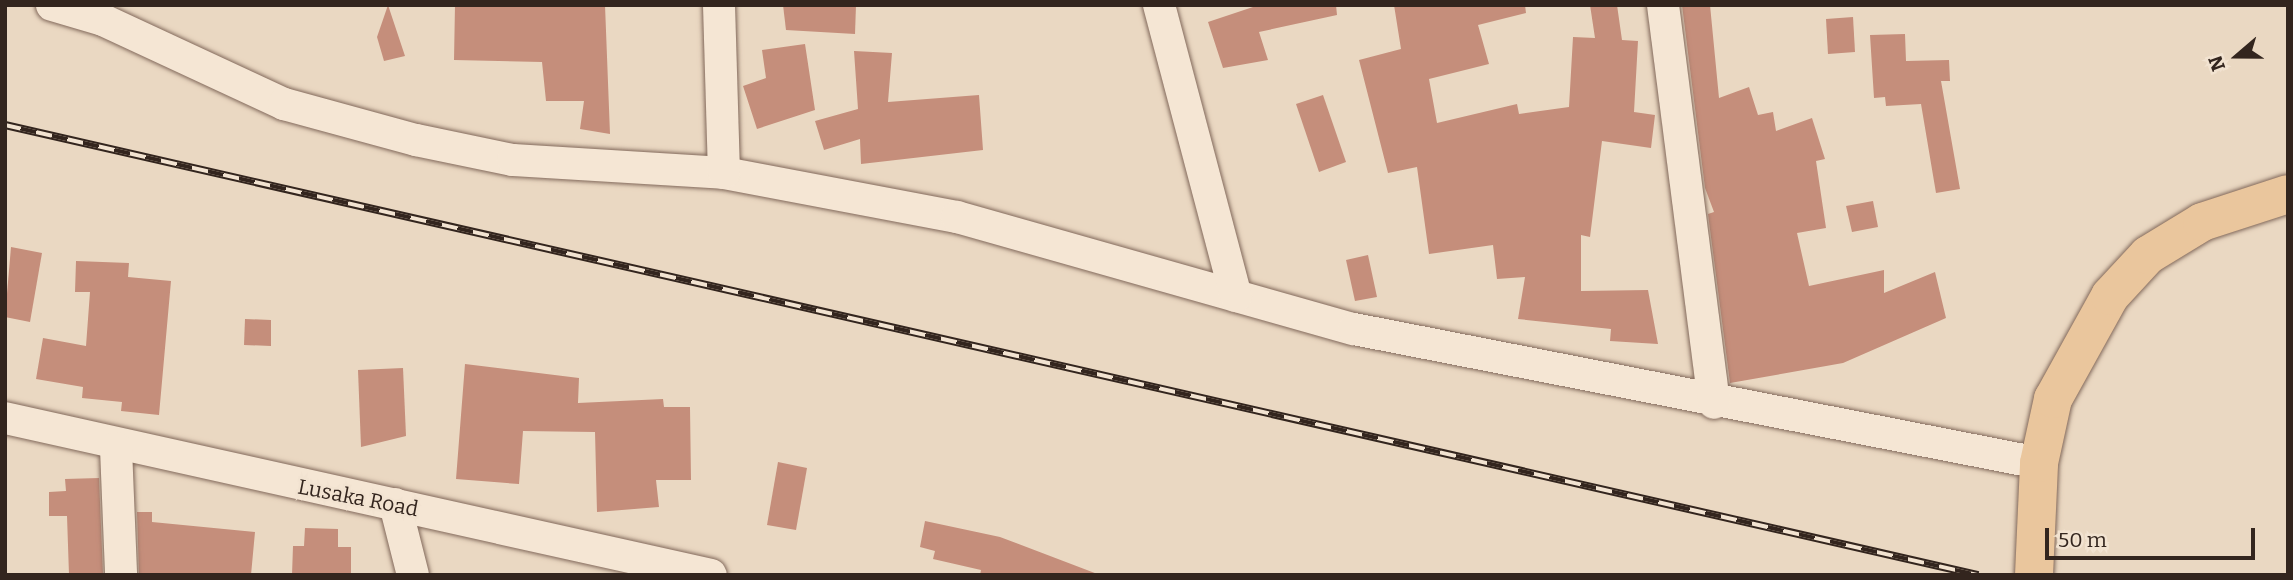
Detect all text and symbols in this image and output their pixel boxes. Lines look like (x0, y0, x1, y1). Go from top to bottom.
north arrow (2202, 21, 2272, 91)
text: N (2203, 53, 2230, 74)
street label: Lusaka Road (296, 474, 420, 522)
scale bar (2048, 514, 2258, 558)
text: 50 m (2058, 527, 2107, 553)

